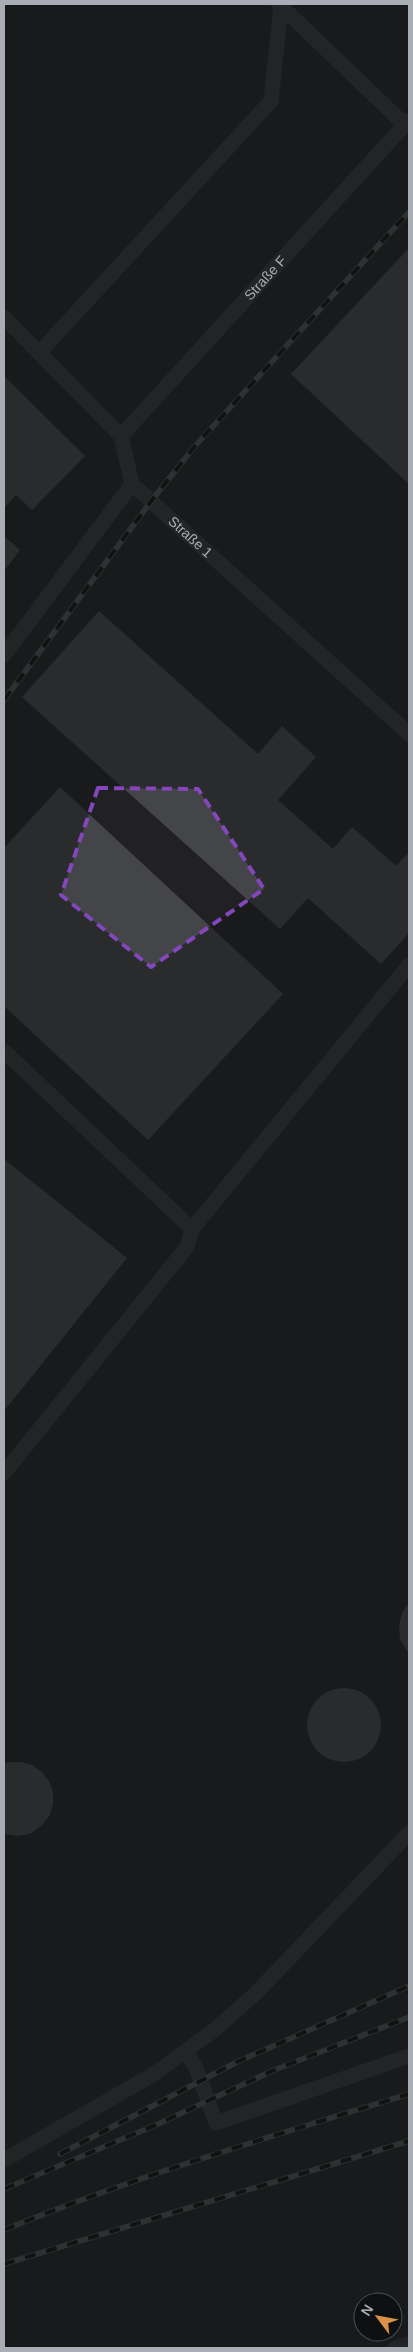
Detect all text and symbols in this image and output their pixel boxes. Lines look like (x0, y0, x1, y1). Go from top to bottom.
street label: Straße F (241, 252, 289, 303)
street label: Straße 1 (165, 513, 216, 561)
north arrow (353, 2292, 403, 2342)
text: N (358, 2302, 376, 2319)

